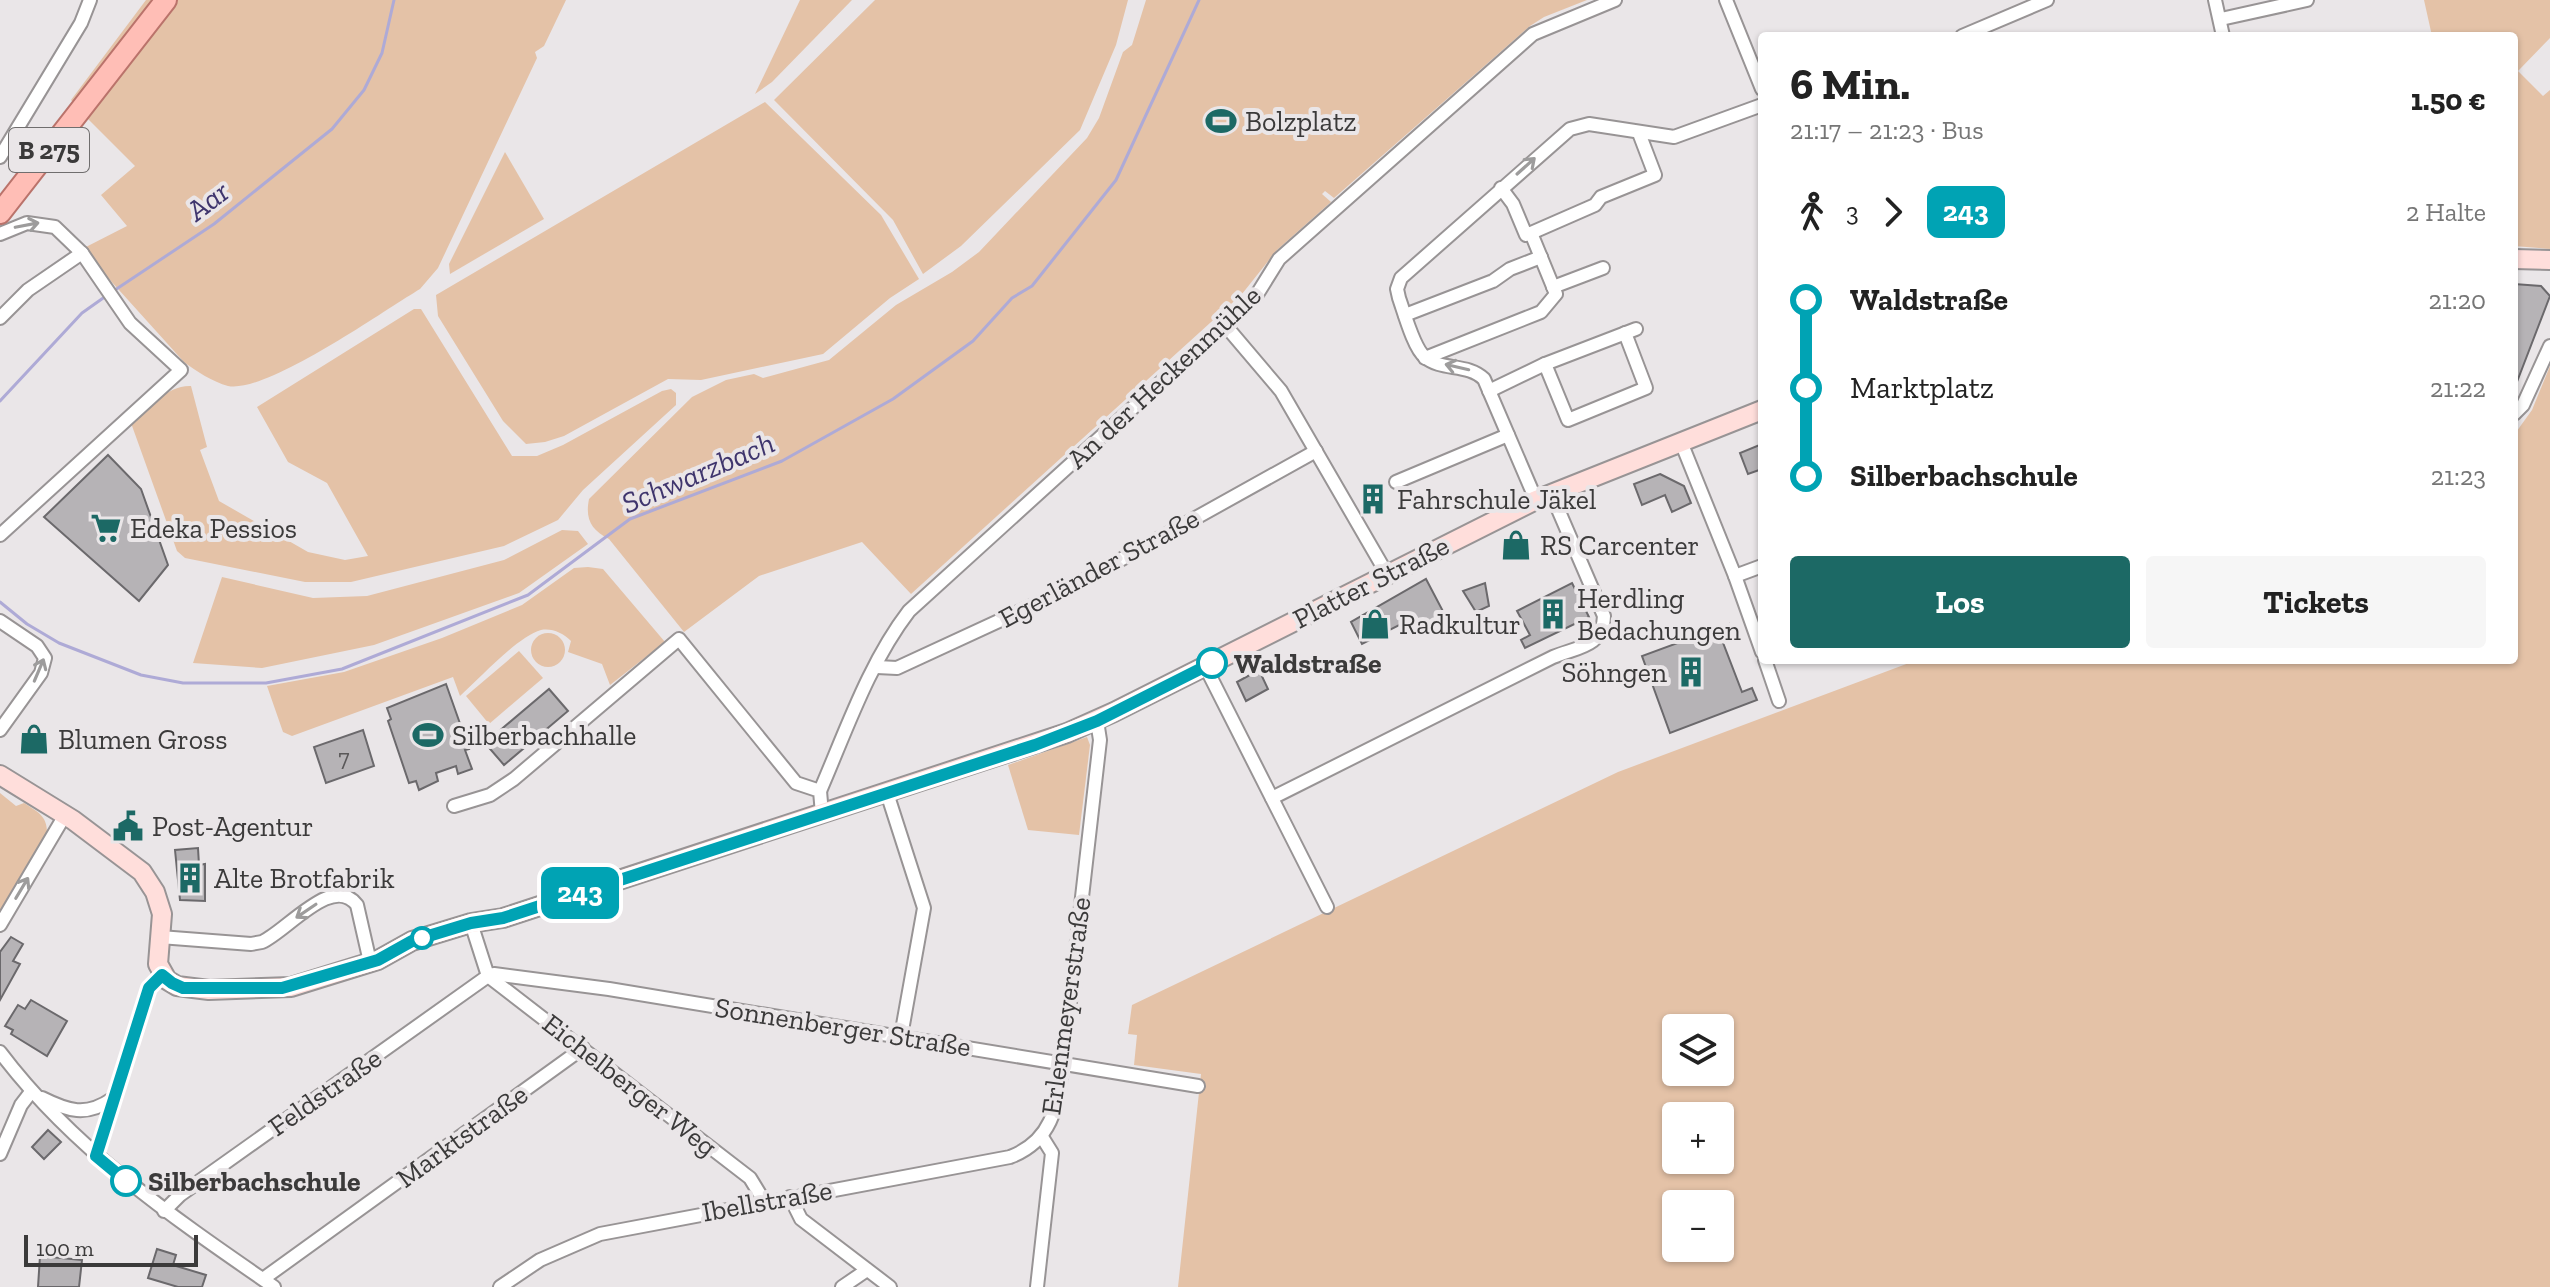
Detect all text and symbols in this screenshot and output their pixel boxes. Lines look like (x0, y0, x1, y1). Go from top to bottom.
text: 6 Min. (1790, 57, 1910, 110)
text: 1.50 € (2411, 82, 2486, 118)
sports icon: Bolzplatz (1204, 104, 1238, 138)
place label: Bolzplatz (1245, 105, 1356, 138)
text: 21:17 – 21:23 · Bus (1790, 114, 1984, 146)
road number: B 275 (9, 128, 89, 172)
one-way arrow (1515, 157, 1535, 175)
water label: Aar (179, 173, 237, 229)
icon: walk (1790, 190, 1834, 234)
icon: forward (1871, 190, 1915, 234)
text: 243 (1943, 195, 1989, 228)
text: 3 (1846, 196, 1859, 228)
text: 2 Halte (2406, 196, 2486, 228)
one-way arrow (14, 217, 40, 232)
street label: An der Heckenmühle (1060, 279, 1268, 475)
text: Waldstraße (1850, 282, 2008, 318)
text: 21:20 (2428, 284, 2486, 316)
one-way arrow (1445, 359, 1470, 374)
text: Marktplatz (1850, 370, 1994, 406)
text: 21:22 (2430, 372, 2486, 404)
water label: Schwarzbach (616, 425, 780, 521)
text: Silberbachschule (1850, 458, 2078, 494)
text: 21:23 (2431, 460, 2486, 492)
building icon: Fahrschule Jäkel (1356, 482, 1390, 516)
place label: Fahrschule Jäkel (1397, 483, 1596, 516)
street label: Egerländer Straße (993, 501, 1205, 635)
supermarket icon: Edeka Pessios (89, 511, 123, 545)
place label: Edeka Pessios (130, 512, 297, 545)
shop icon: RS Carcenter (1499, 528, 1533, 562)
street label: Platter Straße (1287, 529, 1455, 635)
place label: RS Carcenter (1540, 529, 1699, 562)
button: Los (1790, 556, 2130, 648)
button: Tickets (2146, 556, 2486, 648)
place label: Herdling Bedachungen (1577, 582, 1741, 647)
building icon: Herdling Bedachungen (1536, 597, 1570, 631)
shop icon: Radkultur (1358, 607, 1392, 641)
place label: Radkultur (1399, 608, 1521, 641)
place label: Waldstraße (1234, 647, 1382, 680)
marker: Waldstraße (1197, 648, 1227, 678)
building icon: Söhngen (1674, 655, 1708, 689)
place label: Söhngen (1561, 656, 1667, 689)
one-way arrow (33, 658, 48, 682)
sports icon: Silberbachhalle (411, 718, 445, 752)
place label: Silberbachhalle (452, 719, 636, 752)
shop icon: Blumen Gross (17, 722, 51, 756)
place label: Blumen Gross (58, 723, 228, 756)
house number: 7 (338, 743, 350, 772)
public building icon: Post-Agentur (111, 809, 145, 843)
place label: Post-Agentur (152, 810, 314, 843)
building icon: Alte Brotfabrik (173, 861, 207, 895)
place label: Alte Brotfabrik (214, 862, 395, 895)
line badge: 243 (534, 867, 626, 919)
text: 243 (557, 876, 603, 909)
one-way arrow (14, 877, 30, 900)
street label: Erlenmeyerstraße (1034, 895, 1098, 1117)
one-way arrow (295, 903, 317, 919)
unlabelled marker (411, 927, 433, 949)
street label: Sonnenberger Straße (713, 990, 973, 1064)
street label: Eichelberger Weg (536, 1007, 724, 1163)
map controls (1662, 1014, 1734, 1262)
button: layers (1662, 1014, 1734, 1086)
street label: Feldstraße (262, 1041, 388, 1143)
street label: Marktstraße (390, 1077, 534, 1195)
button: + (1662, 1102, 1734, 1174)
place label: Silberbachschule (148, 1165, 361, 1198)
marker: Silberbachschule (111, 1166, 141, 1196)
street label: Ibellstraße (699, 1173, 835, 1229)
button: − (1662, 1190, 1734, 1262)
scale bar (24, 1231, 198, 1267)
text: 100 m (36, 1235, 94, 1262)

